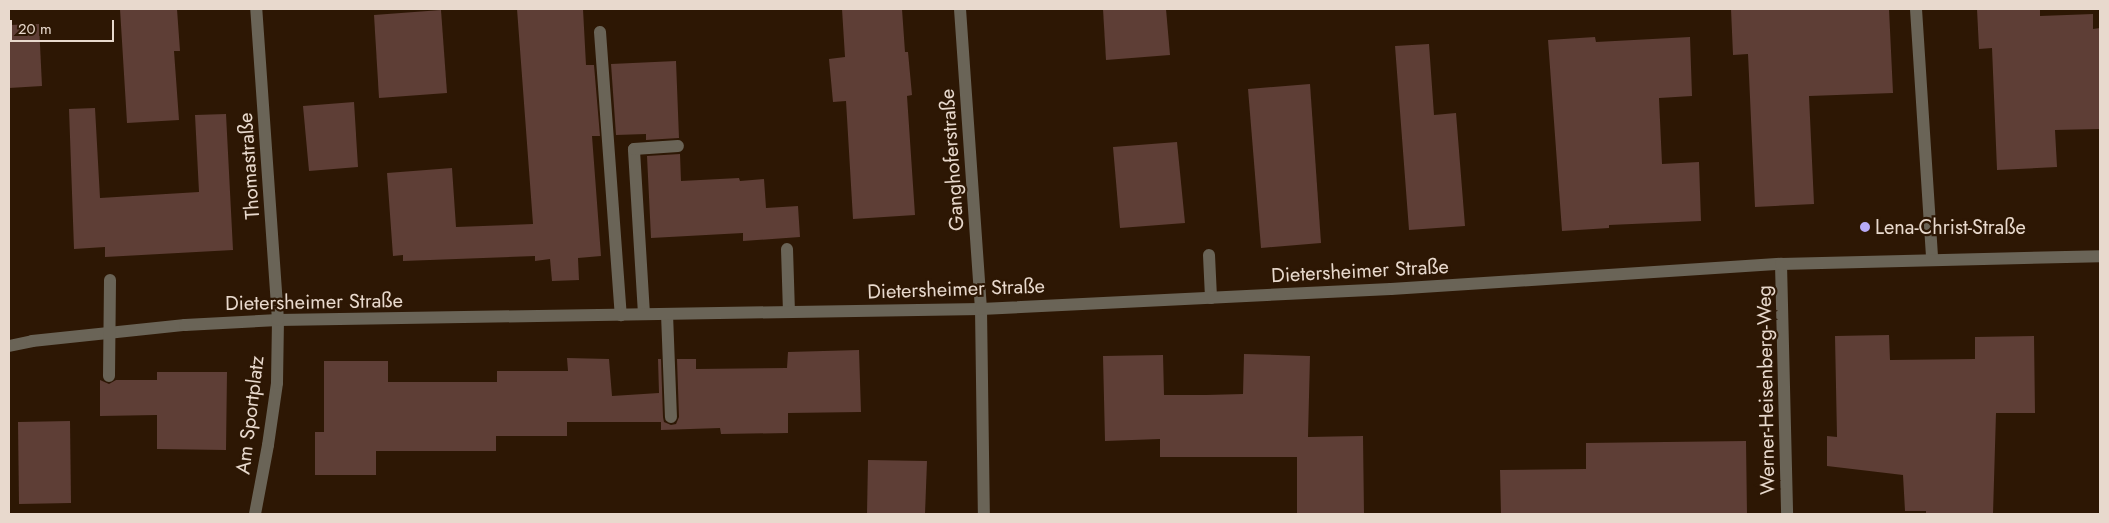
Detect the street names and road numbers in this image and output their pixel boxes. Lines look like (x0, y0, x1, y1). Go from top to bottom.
street label: Ganghoferstraße (935, 88, 969, 232)
street label: Thomastraße (233, 112, 265, 220)
street label: Dietersheimer Straße (1271, 254, 1449, 288)
street label: Dietersheimer Straße (867, 274, 1045, 304)
street label: Werner-Heisenberg-Weg (1752, 285, 1780, 495)
street label: Dietersheimer Straße (225, 288, 403, 316)
street label: Am Sportplatz (231, 354, 269, 476)

